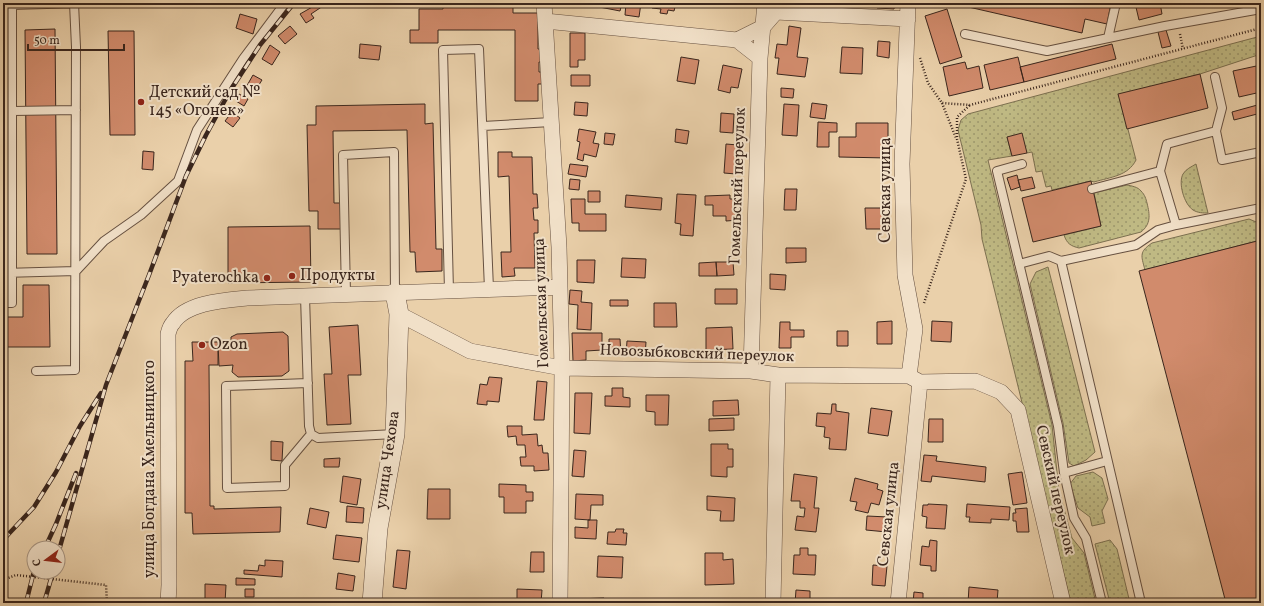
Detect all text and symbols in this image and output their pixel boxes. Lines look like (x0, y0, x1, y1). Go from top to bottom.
scale bar (28, 26, 124, 52)
text: 50 m (34, 33, 60, 49)
place label: Детский сад № 145 «Огонек» (149, 82, 261, 122)
marker: Детский сад № 145 «Огонек» (136, 97, 146, 107)
street label: Гомельский переулок (724, 107, 752, 265)
street label: Севская улица (875, 137, 897, 243)
street label: Гомельская улица (529, 237, 555, 369)
place label: Продукты (300, 265, 375, 287)
place label: Pyaterochka (172, 267, 259, 289)
marker: Продукты (287, 271, 297, 281)
marker: Pyaterochka (262, 273, 272, 283)
place label: Ozon (210, 334, 248, 356)
marker: Ozon (197, 340, 207, 350)
street label: Новозыбковский переулок (599, 340, 795, 368)
street label: улица Богдана Хмельницкого (139, 360, 161, 578)
street label: улица Чехова (370, 409, 406, 511)
street label: Севский переулок (1029, 423, 1081, 557)
street label: Севская улица (873, 460, 905, 568)
north arrow (26, 540, 66, 580)
text: С (30, 557, 46, 568)

